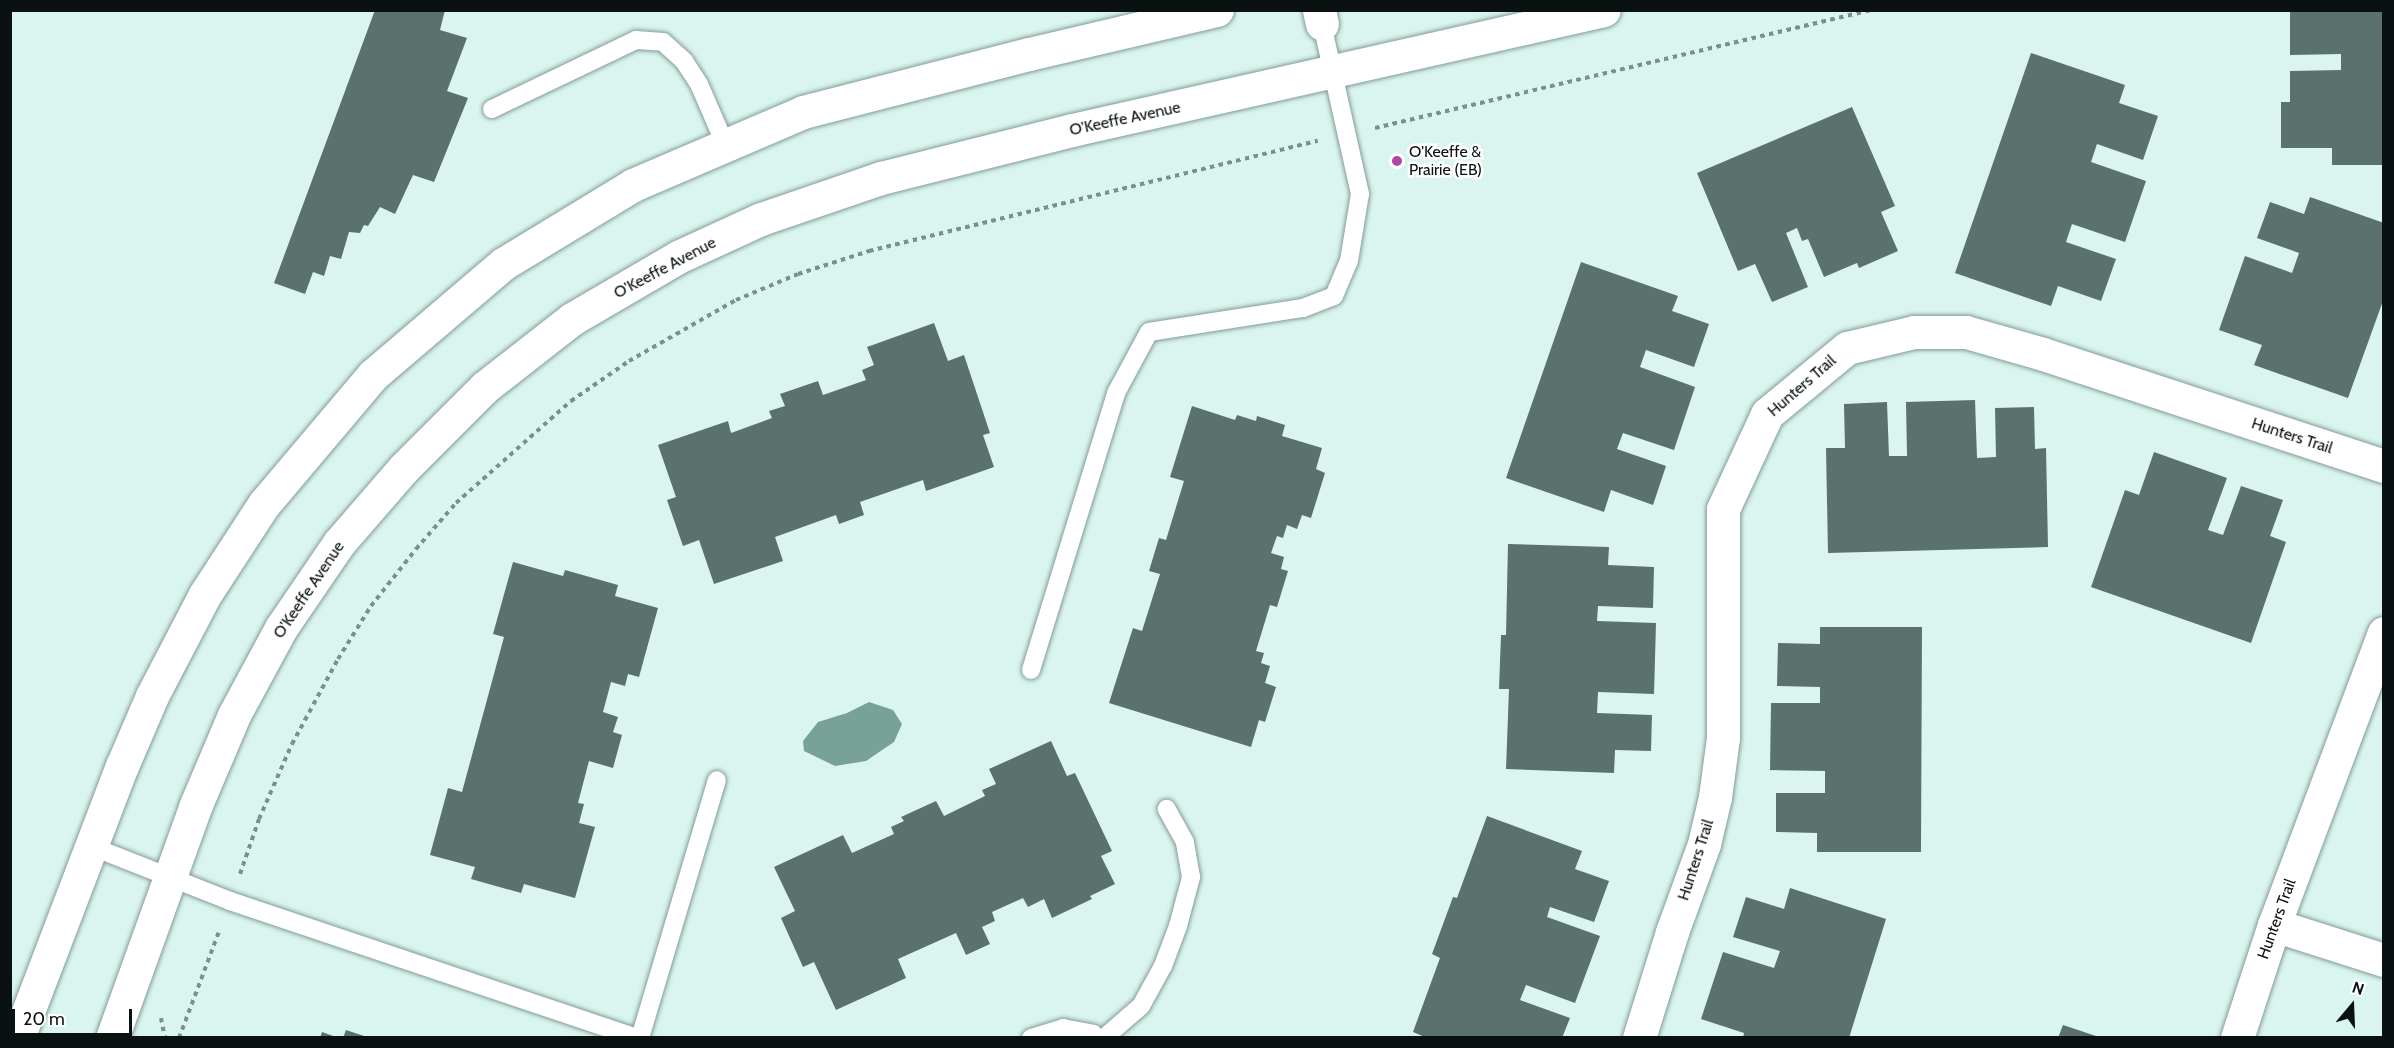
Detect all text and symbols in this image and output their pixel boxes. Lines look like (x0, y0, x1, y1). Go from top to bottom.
street label: O'Keeffe Avenue (1068, 98, 1182, 140)
place label: O'Keeffe & Prairie (EB) (1409, 142, 1482, 180)
marker: O'Keeffe & Prairie (EB) (1390, 154, 1404, 168)
street label: O'Keeffe Avenue (611, 233, 719, 303)
street label: Hunters Trail (1764, 351, 1840, 421)
street label: Hunters Trail (2249, 414, 2335, 458)
street label: O'Keeffe Avenue (269, 538, 349, 642)
street label: Hunters Trail (1674, 817, 1718, 903)
street label: Hunters Trail (2254, 876, 2300, 962)
north arrow (2322, 976, 2382, 1036)
text: N (2350, 978, 2366, 999)
scale bar (15, 997, 135, 1035)
text: 20 m (23, 1008, 65, 1030)

